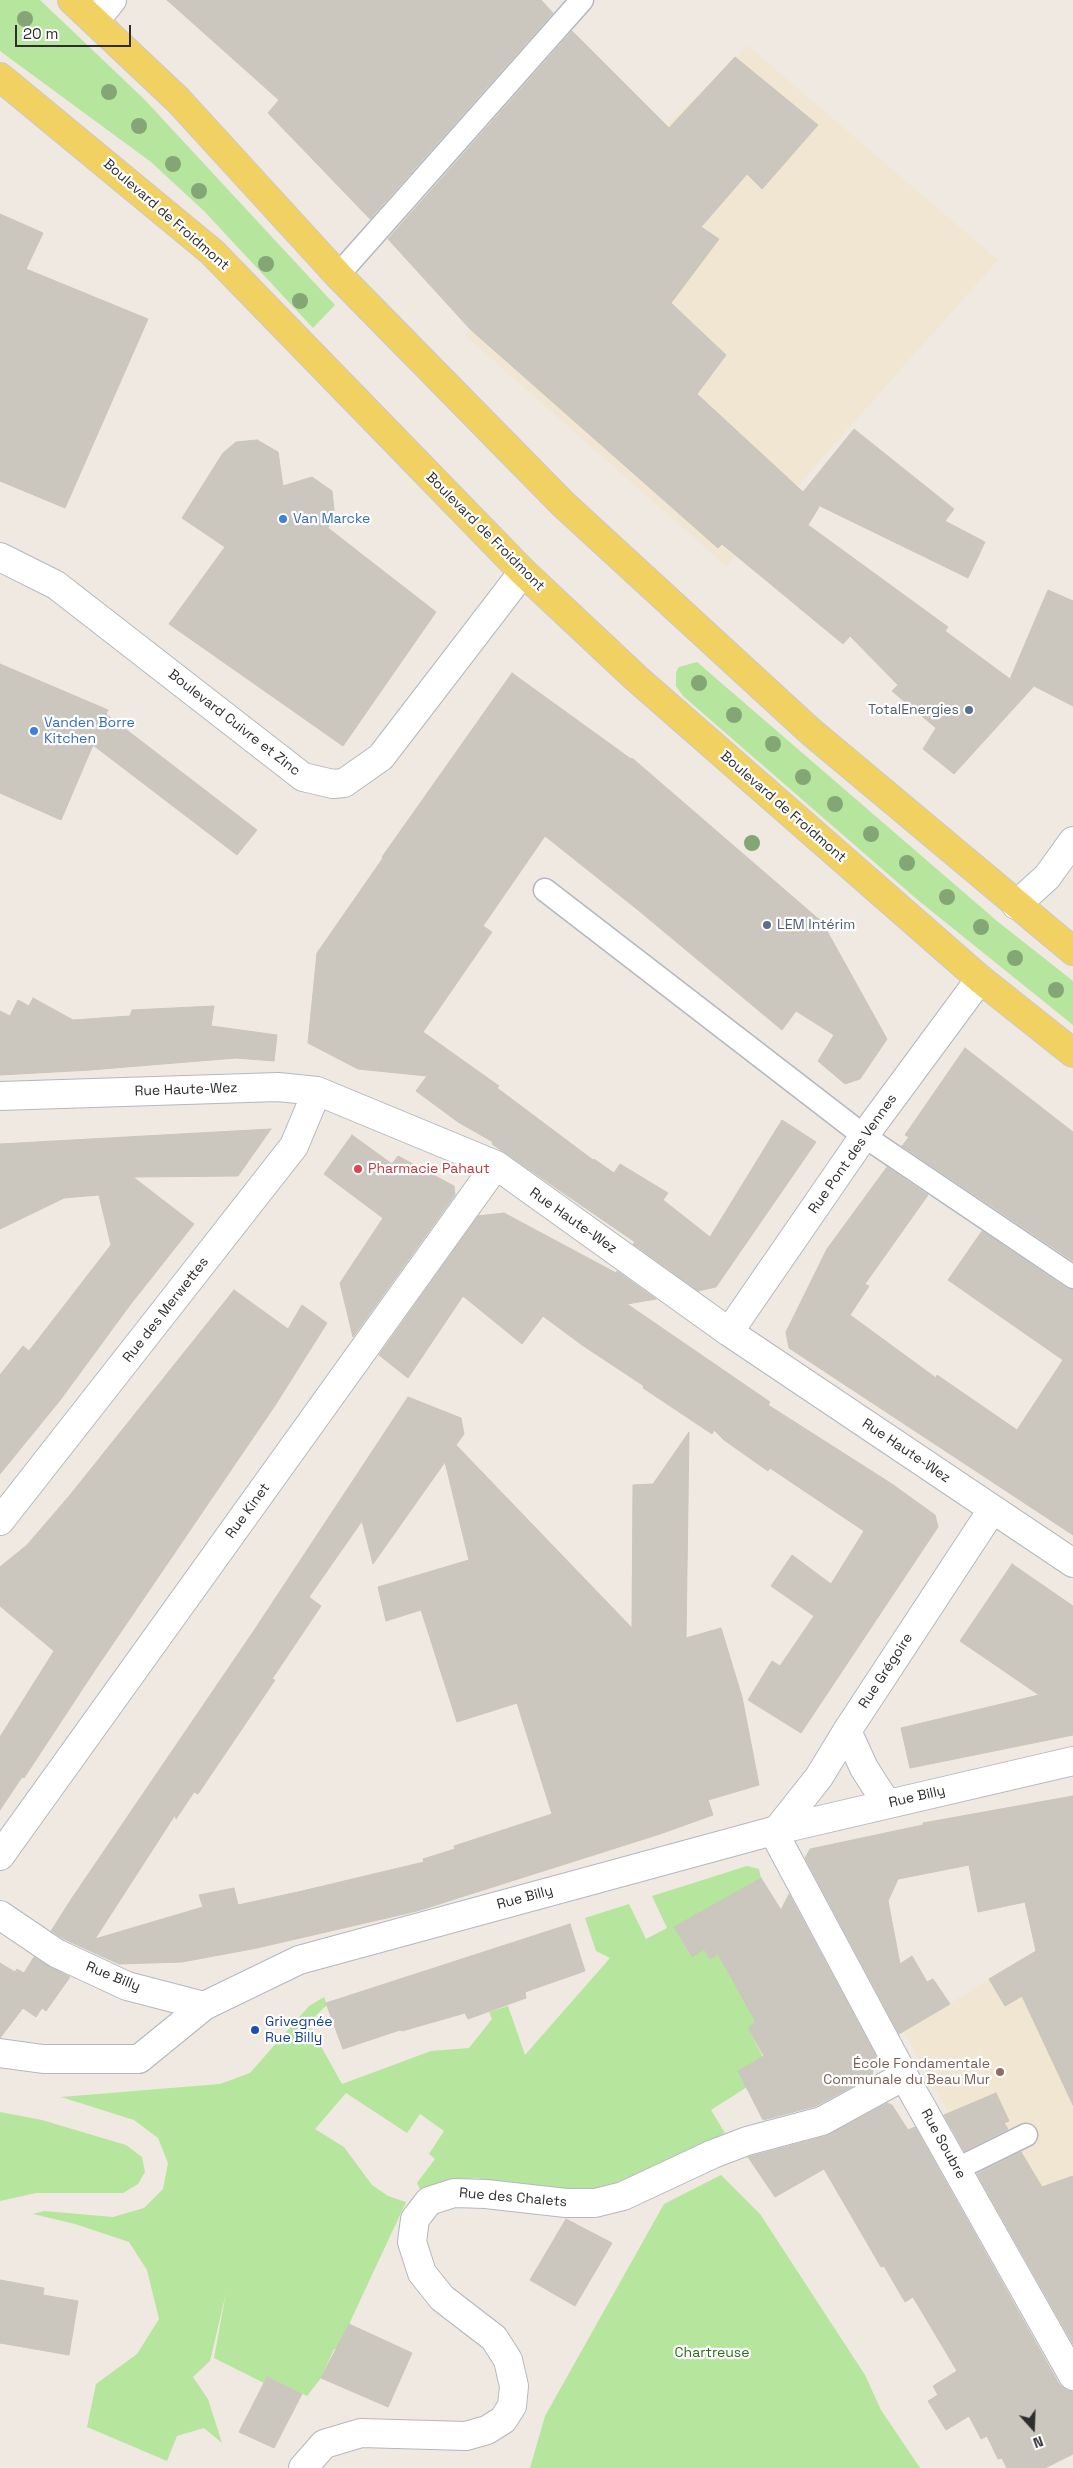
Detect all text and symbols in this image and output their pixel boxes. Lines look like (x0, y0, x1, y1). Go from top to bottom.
scale bar (18, 15, 134, 47)
text: 20 m (23, 24, 58, 43)
street label: Boulevard de Froidmont (100, 156, 232, 274)
street label: Boulevard de Froidmont (422, 469, 548, 595)
place label: Van Marcke (293, 511, 370, 527)
marker: Van Marcke (277, 513, 289, 525)
street label: Boulevard Cuivre et Zinc (165, 666, 303, 780)
place label: TotalEnergies (868, 702, 959, 718)
marker: TotalEnergies (963, 704, 975, 716)
place label: Vanden Borre Kitchen (44, 715, 135, 748)
marker: Vanden Borre Kitchen (28, 725, 40, 737)
street label: Boulevard de Froidmont (717, 748, 849, 866)
place label: LEM Intérim (777, 917, 855, 933)
marker: LEM Intérim (761, 919, 773, 931)
street label: Rue Haute-Wez (134, 1080, 238, 1100)
street label: Rue Pont des Vennes (805, 1091, 901, 1217)
place label: Pharmacie Pahaut (368, 1161, 490, 1177)
marker: Pharmacie Pahaut (352, 1163, 364, 1175)
street label: Rue Haute-Wez (526, 1185, 620, 1257)
street label: Rue des Merwettes (120, 1254, 212, 1366)
street label: Rue Haute-Wez (859, 1415, 953, 1487)
street label: Rue Kinet (222, 1480, 274, 1542)
street label: Rue Grégoire (855, 1630, 917, 1712)
street label: Rue Billy (887, 1782, 947, 1812)
street label: Rue Billy (495, 1882, 555, 1914)
street label: Rue Billy (83, 1958, 143, 1996)
place label: Grivegnée Rue Billy (265, 2014, 333, 2046)
marker: Grivegnée Rue Billy (249, 2024, 261, 2036)
place label: École Fondamentale Communale du Beau Mur (823, 2056, 990, 2088)
marker: École Fondamentale Communale du Beau Mur (994, 2066, 1006, 2078)
street label: Rue Soubre (917, 2106, 969, 2182)
street label: Rue des Chalets (458, 2185, 568, 2211)
park label: Chartreuse (675, 2345, 749, 2361)
north arrow (1008, 2403, 1058, 2453)
text: N (1031, 2432, 1046, 2452)

